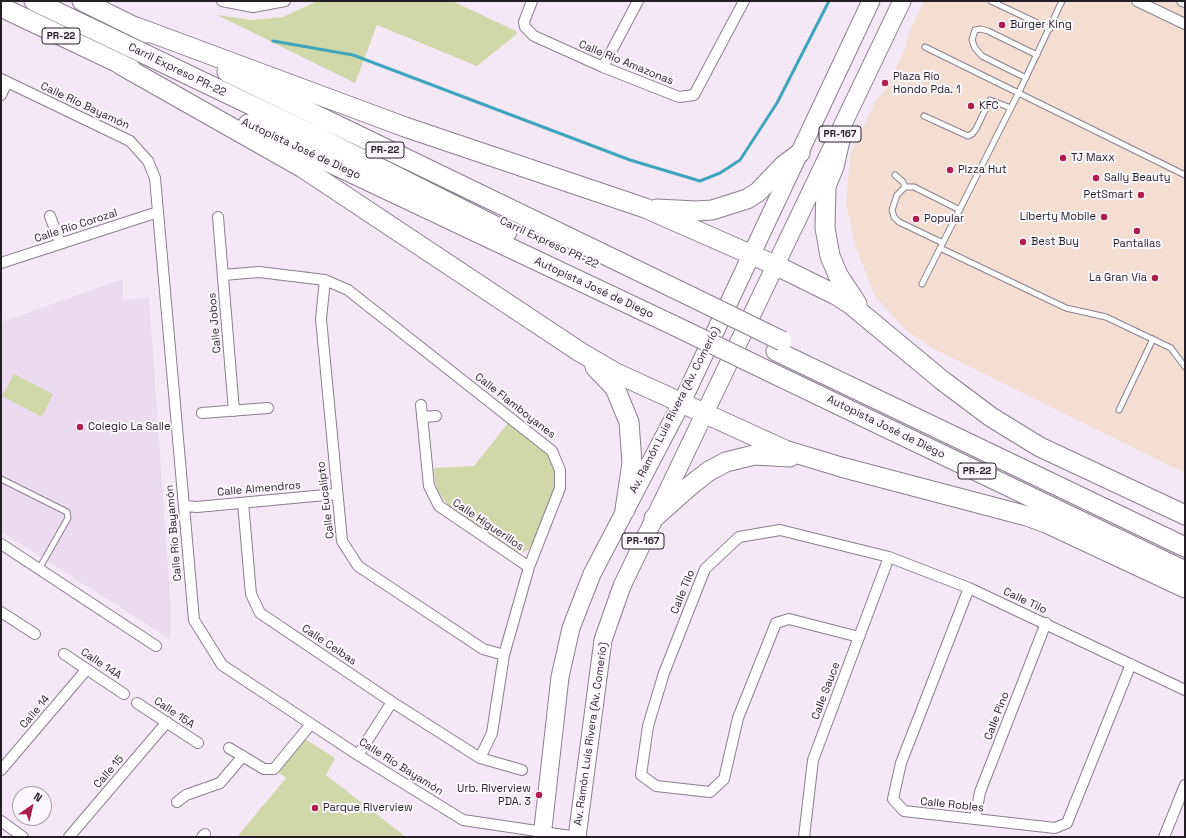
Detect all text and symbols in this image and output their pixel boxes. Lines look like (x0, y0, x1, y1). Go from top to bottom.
place label: Burger King (1010, 18, 1072, 32)
marker: Burger King (997, 20, 1007, 30)
road number: PR-22 (42, 28, 80, 44)
street label: Calle Río Amazonas (577, 38, 675, 88)
street label: Carril Expreso PR-22 (126, 41, 228, 99)
place label: Plaza Río Hondo Pda. 1 (893, 70, 961, 96)
marker: Plaza Río Hondo Pda. 1 (880, 78, 890, 88)
street label: Calle Río Bayamón (38, 80, 132, 132)
place label: KFC (979, 99, 999, 113)
marker: KFC (966, 101, 976, 111)
street label: Autopista José de Diego (239, 116, 363, 182)
road number: PR-167 (819, 126, 861, 142)
road number: PR-22 (366, 142, 404, 158)
place label: TJ Maxx (1071, 151, 1115, 165)
marker: TJ Maxx (1058, 153, 1068, 163)
place label: Pizza Hut (958, 163, 1007, 177)
marker: Pizza Hut (945, 165, 955, 175)
place label: Sally Beauty (1104, 171, 1171, 185)
marker: Sally Beauty (1091, 173, 1101, 183)
place label: PetSmart (1083, 188, 1133, 202)
marker: PetSmart (1136, 190, 1146, 200)
street label: Calle Río Corozal (33, 206, 119, 246)
place label: Liberty Mobile (1020, 210, 1096, 224)
place label: Popular (924, 212, 964, 226)
marker: Liberty Mobile (1099, 212, 1109, 222)
street label: Carril Expreso PR-22 (498, 214, 600, 272)
marker: Popular (911, 214, 921, 224)
marker: Pantallas (1132, 226, 1142, 236)
place label: Best Buy (1031, 235, 1079, 249)
marker: Best Buy (1018, 237, 1028, 247)
place label: Pantallas (1113, 237, 1161, 251)
street label: Autopista José de Diego (532, 255, 656, 321)
place label: La Gran Vía (1089, 271, 1147, 285)
marker: La Gran Vía (1150, 273, 1160, 283)
street label: Calle Jobos (206, 292, 224, 354)
street label: Av. Ramón Luis Rivera (Av. Comerío) (627, 324, 723, 496)
street label: Calle Flamboyanes (472, 370, 558, 442)
street label: Autopista José de Diego (825, 393, 947, 461)
place label: Colegio La Salle (88, 420, 171, 434)
marker: Colegio La Salle (75, 422, 85, 432)
street label: Calle Eucalipto (315, 461, 337, 539)
road number: PR-22 (958, 463, 996, 479)
street label: Calle Almendros (217, 479, 301, 499)
street label: Calle Río Bayamón (163, 484, 185, 582)
street label: Calle Higuerillos (450, 496, 526, 554)
road number: PR-167 (622, 533, 664, 549)
street label: Calle Tilo (668, 568, 698, 616)
street label: Calle Tilo (1001, 585, 1049, 617)
street label: Calle Ceibas (299, 622, 359, 668)
street label: Av. Ramón Luis Rivera (Av. Comerío) (572, 641, 610, 827)
street label: Calle 14A (78, 646, 124, 682)
street label: Calle Sauce (809, 660, 843, 722)
street label: Calle Pino (982, 690, 1012, 742)
street label: Calle 14 (17, 693, 53, 731)
street label: Calle 15A (151, 695, 197, 731)
street label: Calle Río Bayamón (356, 736, 446, 798)
street label: Calle 15 (91, 753, 127, 791)
place label: Urb. Riverview PDA. 3 (457, 782, 531, 808)
north arrow (12, 786, 52, 826)
text: N (31, 789, 45, 805)
marker: Urb. Riverview PDA. 3 (534, 790, 544, 800)
street label: Calle Robles (920, 795, 984, 815)
place label: Parque Riverview (323, 801, 413, 815)
marker: Parque Riverview (310, 803, 320, 813)

